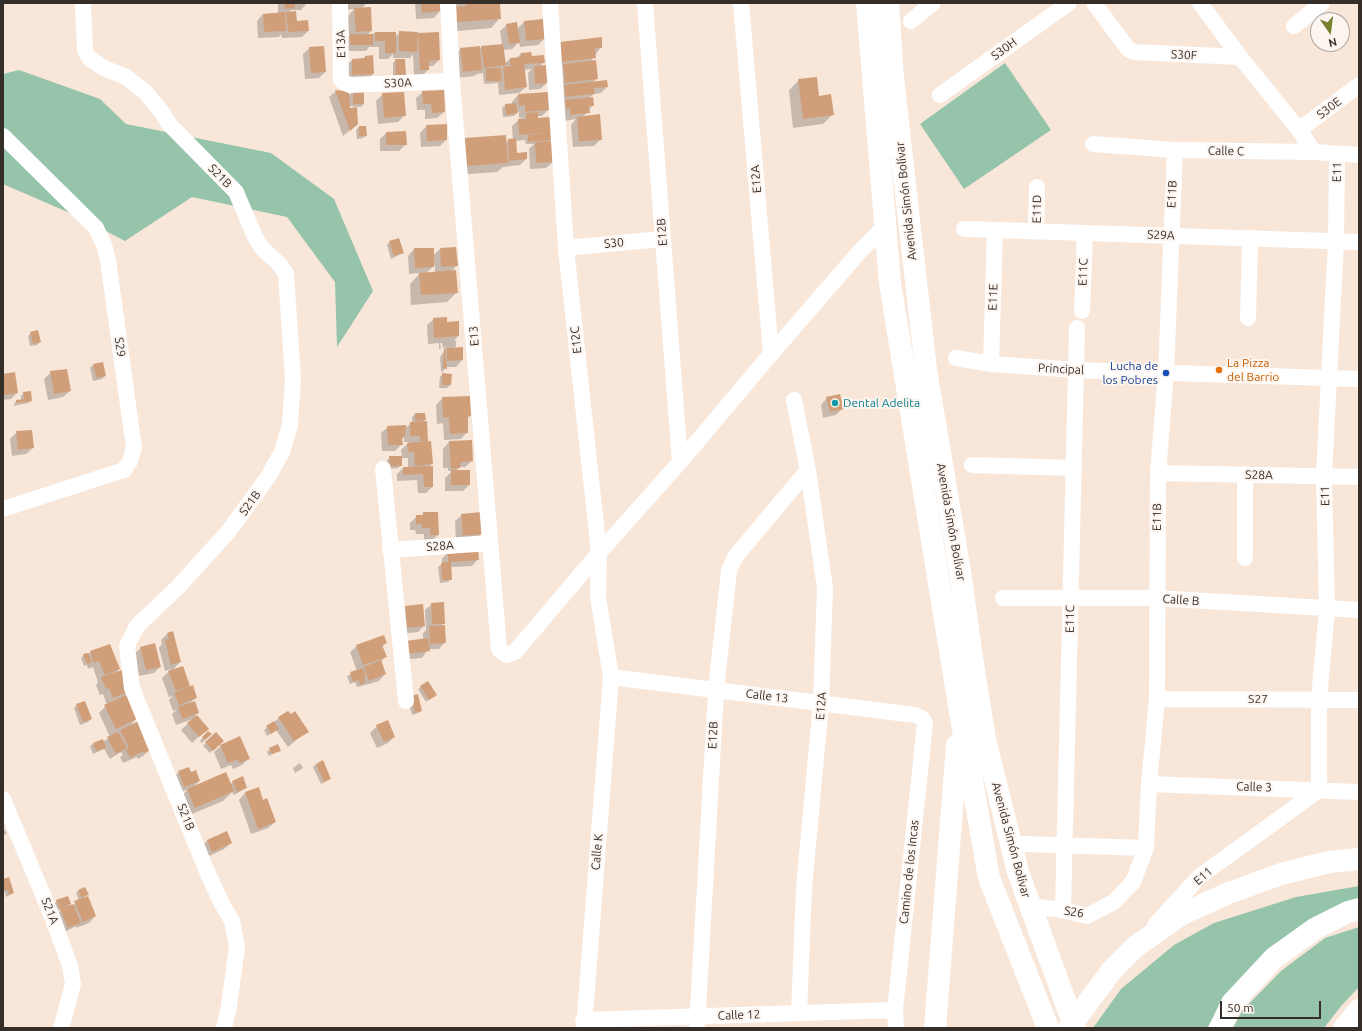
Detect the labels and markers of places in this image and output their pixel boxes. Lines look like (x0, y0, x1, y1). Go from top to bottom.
place label: La Pizza del Barrio (1227, 356, 1279, 384)
place label: Lucha de los Pobres (1102, 359, 1158, 387)
marker: La Pizza del Barrio (1214, 365, 1224, 375)
marker: Lucha de los Pobres (1161, 368, 1171, 378)
place label: Dental Adelita (843, 396, 920, 410)
marker: Dental Adelita (830, 398, 840, 408)

